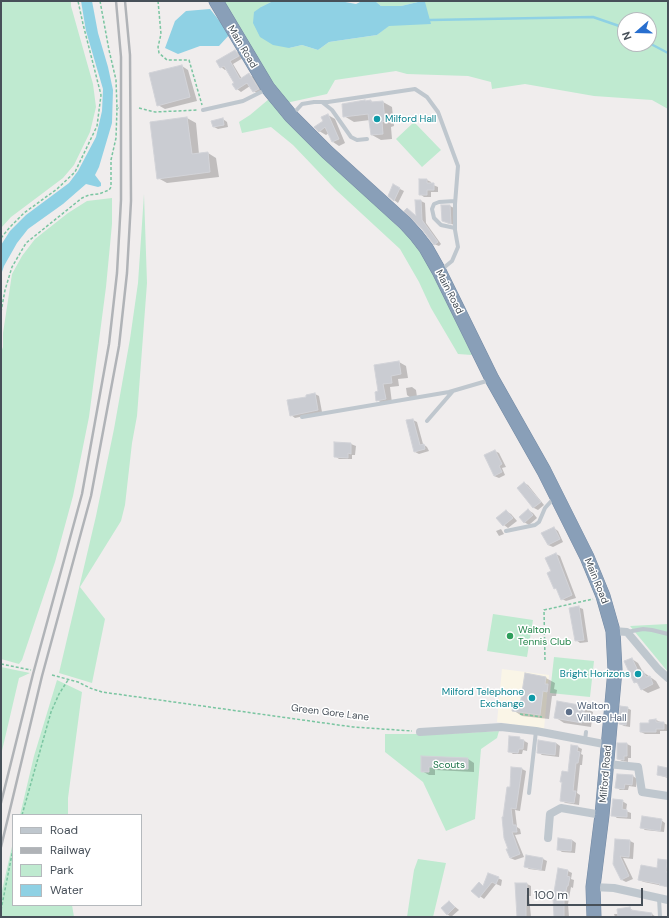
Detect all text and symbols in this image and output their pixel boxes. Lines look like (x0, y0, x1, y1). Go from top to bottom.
north arrow (617, 12, 657, 52)
street label: Main Road (225, 23, 259, 71)
text: N (619, 30, 635, 42)
place label: Milford Hall (385, 113, 436, 125)
marker: Milford Hall (372, 114, 382, 124)
street label: Main Road (433, 268, 465, 316)
street label: Main Road (581, 557, 611, 605)
place label: Walton Tennis Club (518, 624, 571, 648)
marker: Walton Tennis Club (505, 631, 515, 641)
place label: Bright Horizons (560, 668, 630, 680)
marker: Bright Horizons (633, 669, 643, 679)
place label: Milford Telephone Exchange (442, 686, 524, 710)
marker: Milford Telephone Exchange (527, 693, 537, 703)
place label: Walton Village Hall (577, 700, 626, 724)
street label: Green Gore Lane (290, 702, 370, 724)
marker: Walton Village Hall (564, 707, 574, 717)
street label: Milford Road (598, 745, 614, 803)
park label: Scouts (433, 759, 465, 771)
legend (12, 814, 142, 906)
text: Road (50, 822, 78, 838)
text: Railway (50, 842, 91, 858)
text: Park (50, 862, 74, 878)
scale bar (529, 880, 645, 906)
text: Water (50, 882, 83, 898)
text: 100 m (534, 887, 568, 903)

